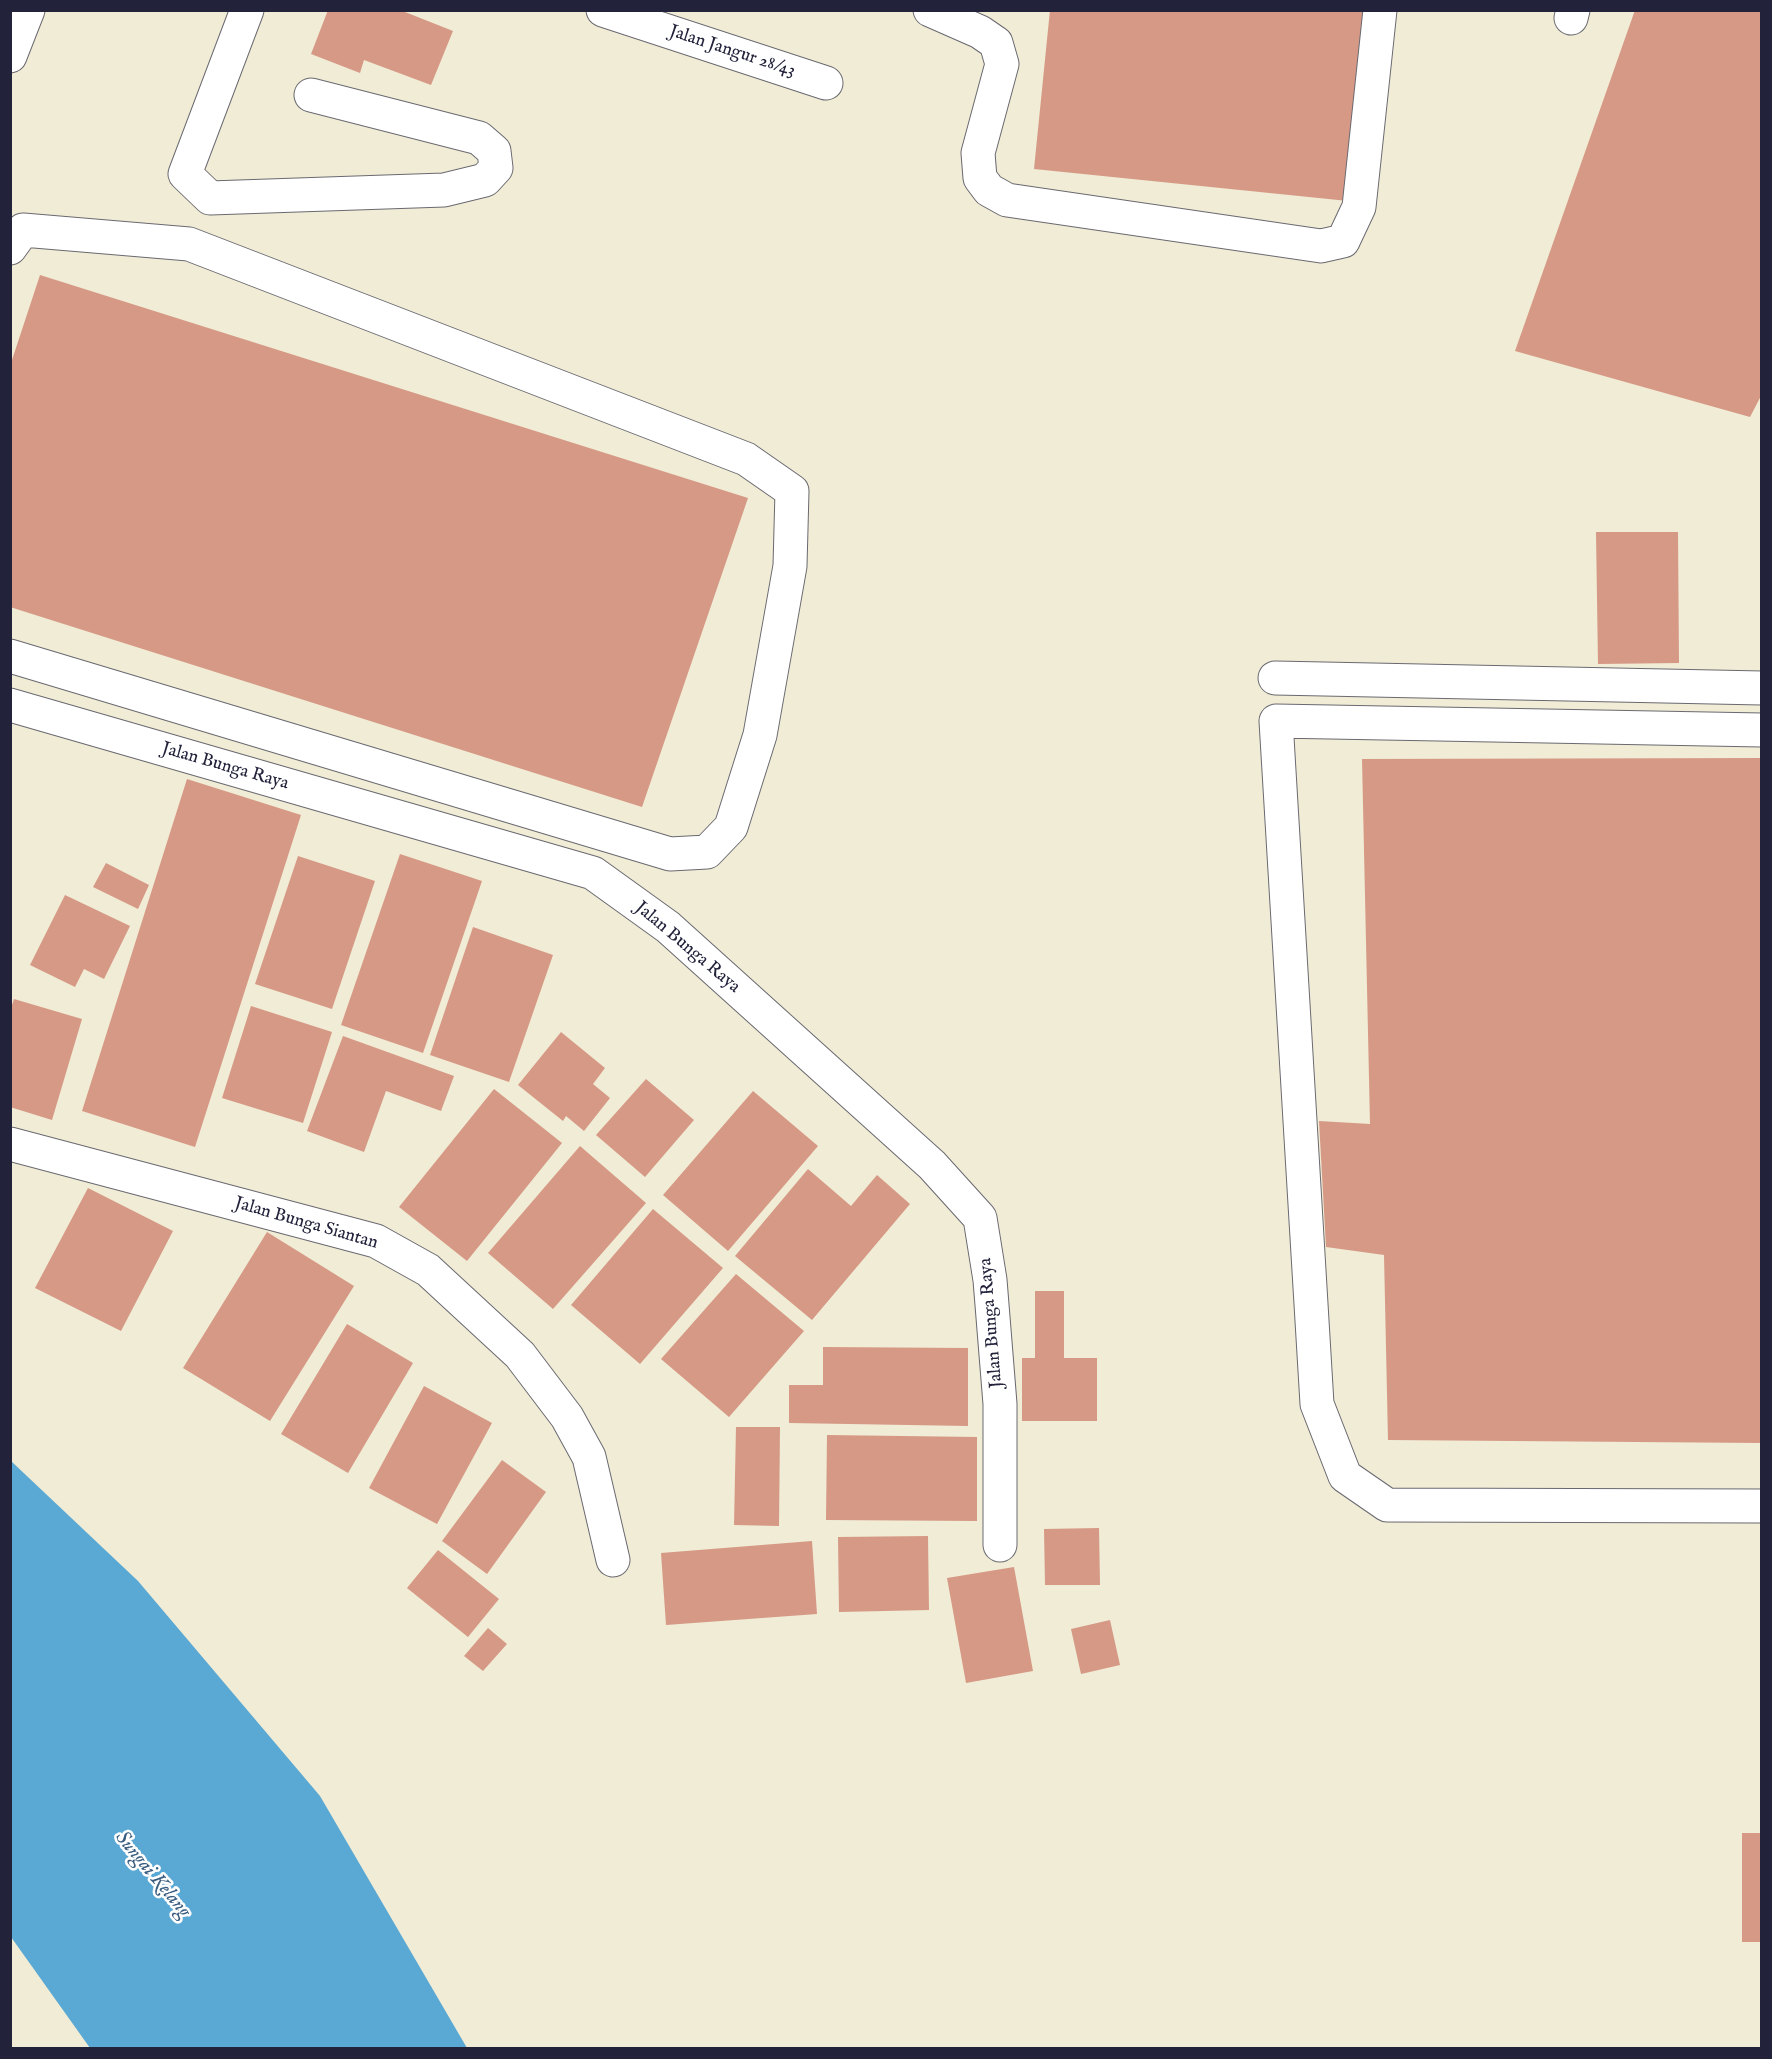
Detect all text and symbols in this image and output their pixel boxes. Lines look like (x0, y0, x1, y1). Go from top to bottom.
street label: Jalan Jangur 28/43 (666, 21, 798, 83)
street label: Jalan Bunga Raya (159, 739, 291, 795)
street label: Jalan Bunga Raya (630, 898, 744, 998)
street label: Jalan Bunga Siantan (232, 1193, 380, 1255)
street label: Jalan Bunga Raya (976, 1257, 1008, 1389)
water label: Sungai Kelang (109, 1827, 195, 1923)

